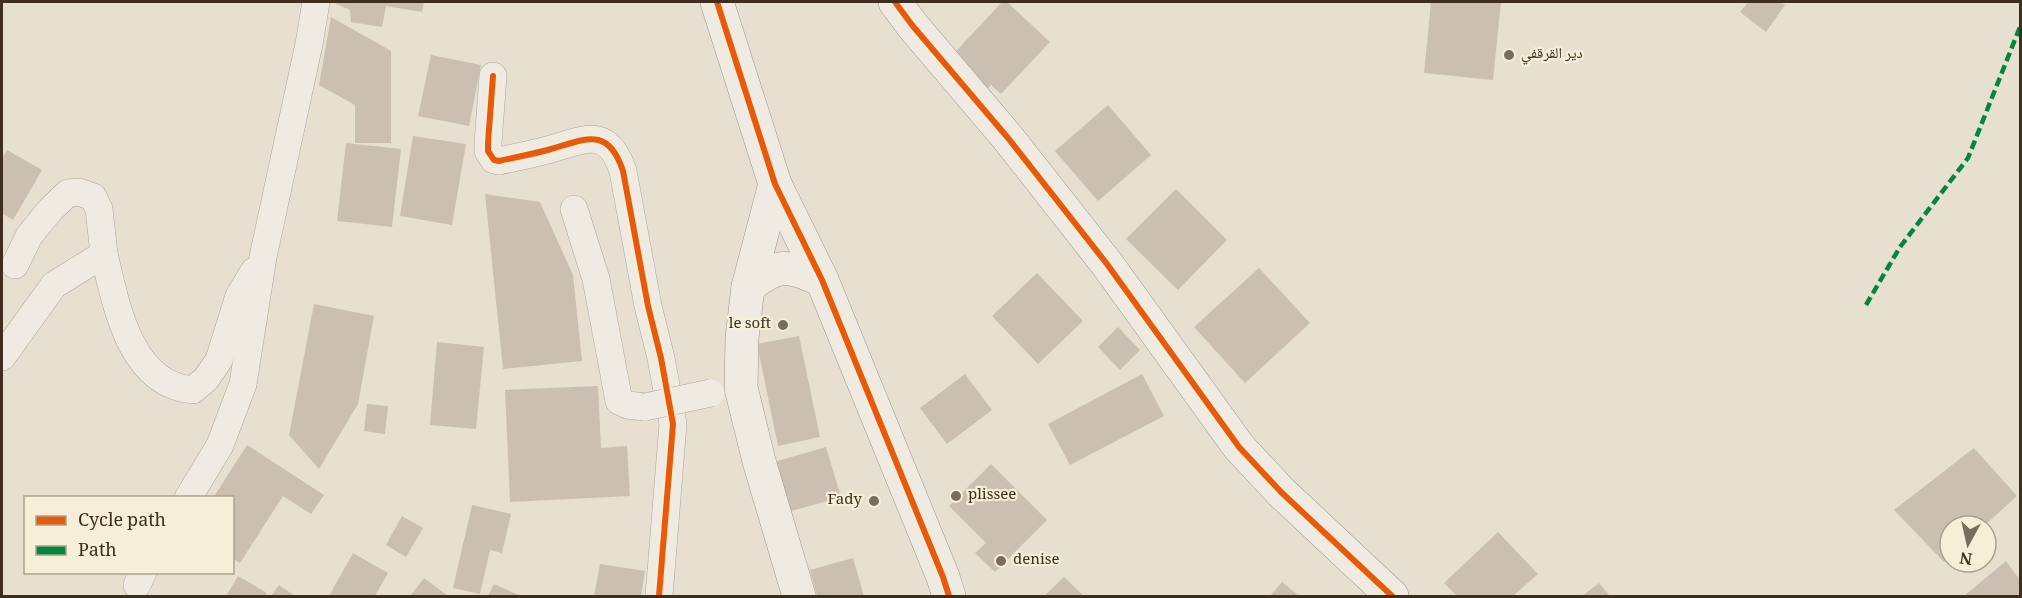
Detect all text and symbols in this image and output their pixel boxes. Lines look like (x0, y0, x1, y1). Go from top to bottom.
place label: دير القرقفي (1521, 42, 1583, 68)
marker: دير القرقفي (1502, 48, 1516, 62)
place label: le soft (729, 312, 771, 338)
marker: le soft (776, 318, 790, 332)
place label: plissee (968, 483, 1016, 509)
place label: Fady (828, 488, 863, 514)
marker: plissee (949, 489, 963, 503)
marker: Fady (867, 494, 881, 508)
legend (24, 496, 234, 574)
text: Cycle path (78, 507, 166, 537)
north arrow (1938, 514, 1998, 574)
text: Path (78, 537, 117, 567)
text: N (1958, 542, 1974, 571)
place label: denise (1013, 548, 1060, 574)
marker: denise (994, 554, 1008, 568)

